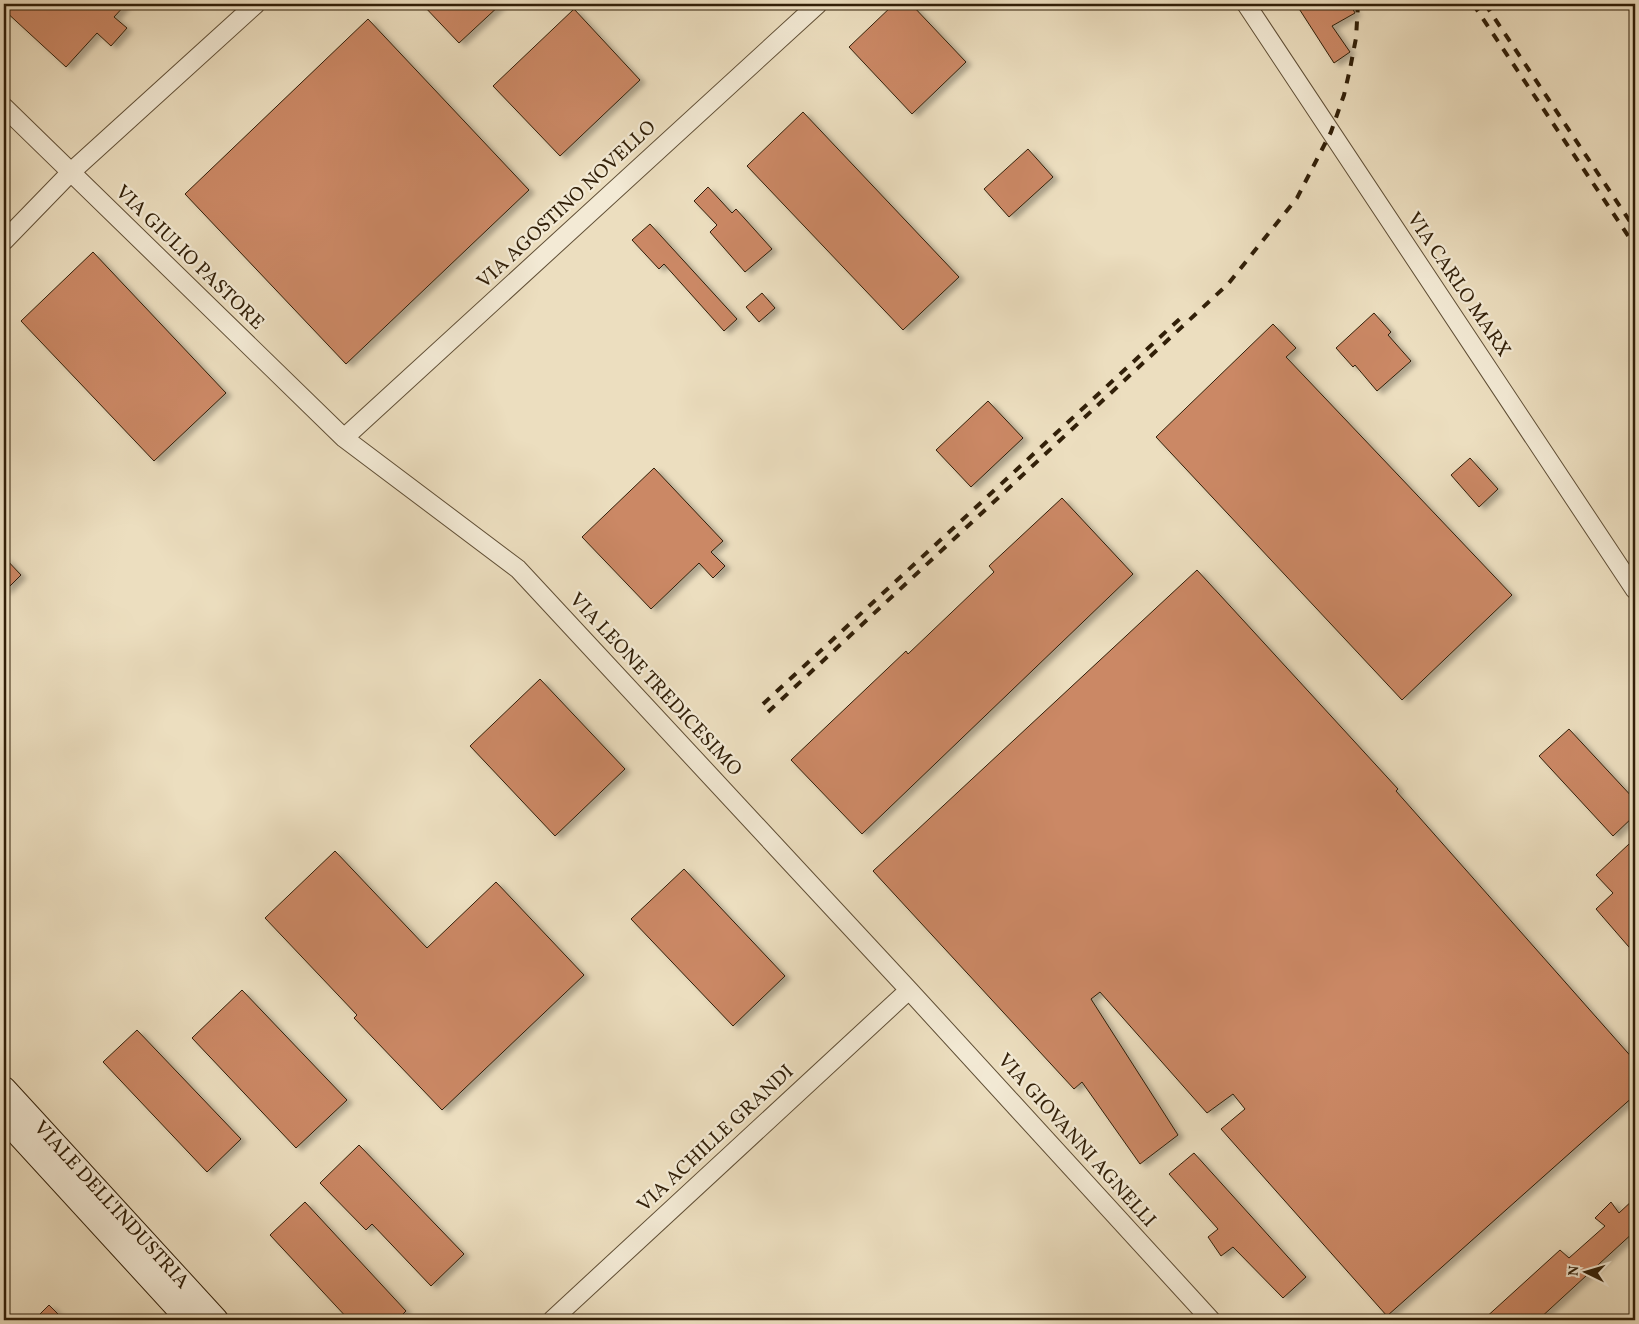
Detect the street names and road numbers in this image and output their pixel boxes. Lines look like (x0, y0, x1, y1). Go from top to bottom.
street label: VIA AGOSTINO NOVELLO (471, 114, 663, 296)
street label: VIA GIULIO PASTORE (108, 179, 270, 337)
street label: VIA CARLO MARX (1399, 207, 1517, 363)
street label: VIA LEONE TREDICESIMO (562, 587, 748, 783)
street label: VIA GIOVANNI AGNELLI (990, 1048, 1162, 1234)
street label: VIA ACHILLE GRANDI (631, 1059, 801, 1219)
street label: VIALE DELL'INDUSTRIA (26, 1115, 195, 1296)

